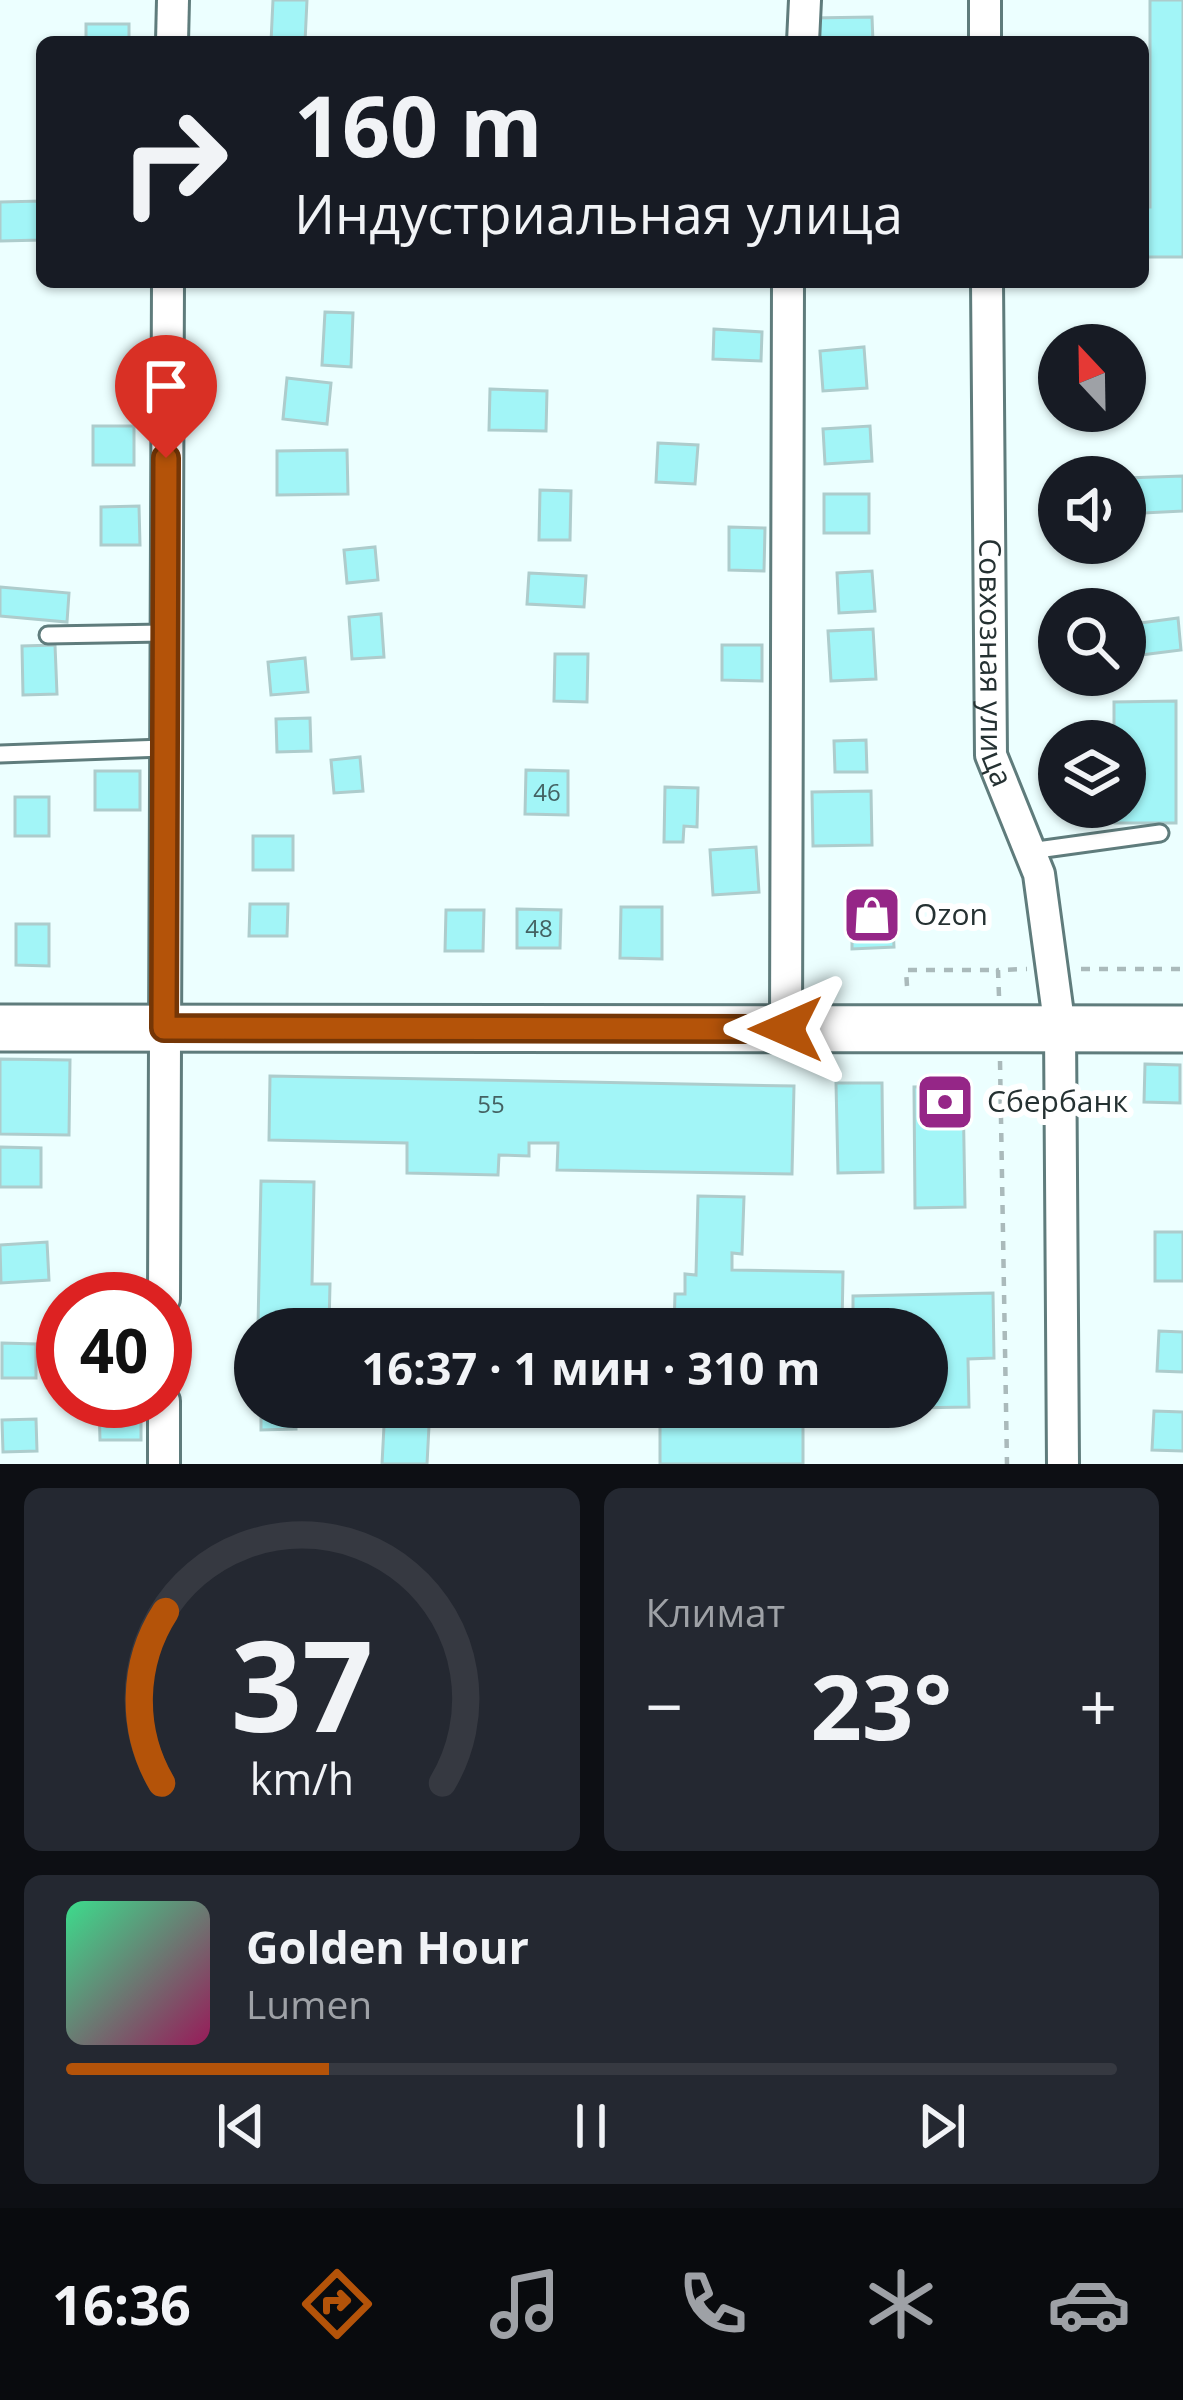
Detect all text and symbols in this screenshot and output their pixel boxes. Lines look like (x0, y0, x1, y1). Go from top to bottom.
text: 160 m (294, 67, 542, 182)
icon: right (96, 84, 252, 240)
text: Индустриальная улица (294, 176, 903, 250)
north arrow (1038, 324, 1146, 432)
map controls (1038, 324, 1146, 828)
pin (115, 335, 217, 458)
icon: arrive (133, 353, 199, 419)
button: sound (1038, 456, 1146, 564)
street label: Совхозная улица (970, 538, 1024, 792)
button: search (1038, 588, 1146, 696)
button: layers (1038, 720, 1146, 828)
house number: 46 (533, 775, 561, 808)
shop icon: Ozon (841, 884, 903, 946)
place label: Ozon (914, 893, 988, 934)
house number: 48 (525, 911, 553, 944)
position arrow (723, 966, 849, 1092)
bank icon: Сбербанк (914, 1071, 976, 1133)
place label: Сбербанк (987, 1080, 1128, 1121)
house number: 55 (477, 1087, 505, 1120)
speed limit sign: 40 (36, 1272, 192, 1428)
text: 16:37 · 1 мин · 310 m (362, 1337, 820, 1398)
text: Климат (646, 1585, 785, 1638)
text: 37 (230, 1599, 373, 1769)
text: 23° (811, 1644, 952, 1766)
text: − (646, 1660, 683, 1750)
text: + (1079, 1660, 1117, 1750)
text: km/h (250, 1748, 354, 1807)
text: Golden Hour (246, 1916, 529, 1977)
text: Lumen (246, 1977, 372, 2030)
icon: previous (208, 2093, 274, 2159)
icon: pause (558, 2093, 624, 2159)
icon: next (909, 2093, 975, 2159)
icon: directions (295, 2262, 379, 2346)
icon: music (483, 2262, 567, 2346)
icon: phone (671, 2262, 755, 2346)
icon: climate (859, 2262, 943, 2346)
icon: car (1047, 2262, 1131, 2346)
text: 16:36 (52, 2267, 191, 2341)

